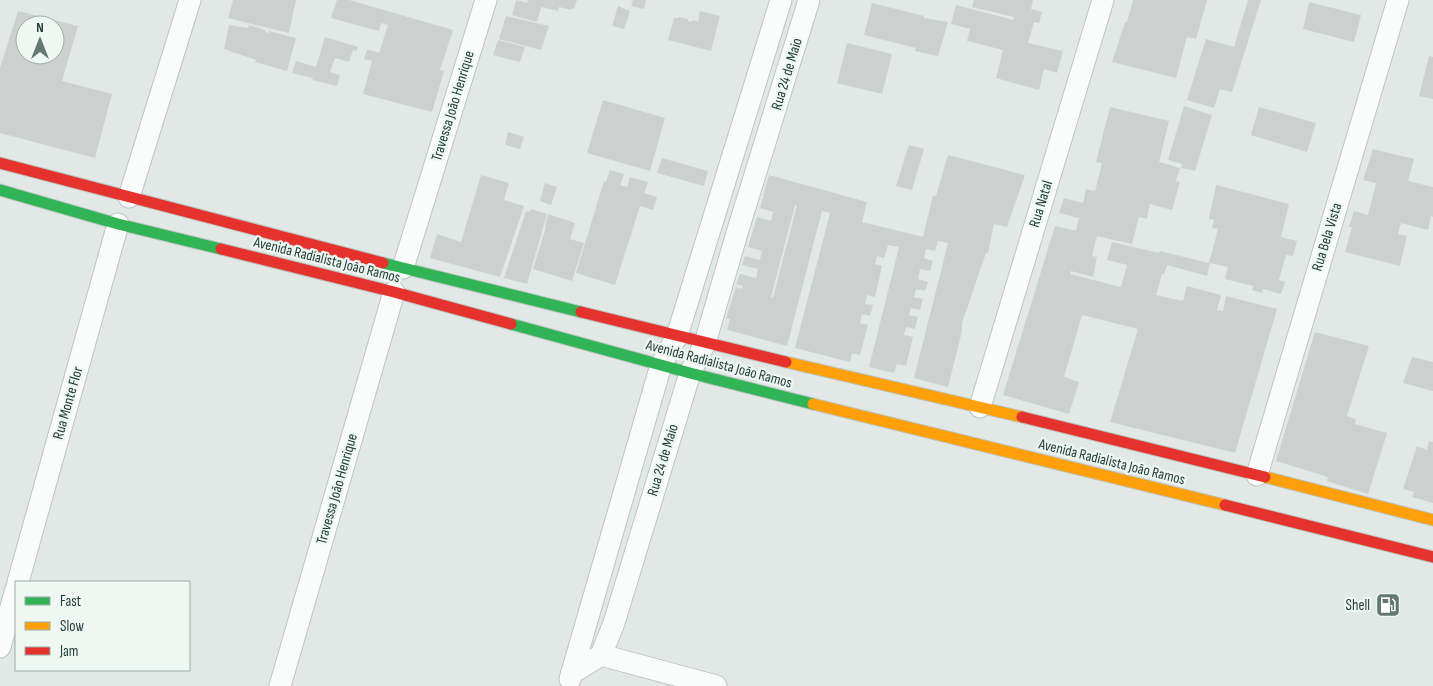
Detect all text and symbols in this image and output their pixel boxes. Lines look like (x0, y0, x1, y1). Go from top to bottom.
north arrow (15, 15, 65, 65)
text: N (36, 19, 44, 36)
street label: Rua 24 de Maio (767, 36, 807, 112)
street label: Travessa João Henrique (427, 48, 479, 164)
street label: Rua Natal (1025, 178, 1057, 230)
street label: Rua Bela Vista (1308, 200, 1346, 273)
street label: Avenida Radialista João Ramos (251, 232, 402, 287)
street label: Avenida Radialista João Ramos (643, 335, 794, 393)
street label: Rua Monte Flor (49, 364, 88, 442)
street label: Rua 24 de Maio (643, 422, 683, 498)
street label: Travessa João Henrique (312, 431, 362, 547)
street label: Avenida Radialista João Ramos (1036, 434, 1187, 489)
legend (15, 581, 190, 671)
text: Fast (60, 592, 82, 611)
fuel station icon: Shell (1375, 592, 1401, 618)
place label: Shell (1346, 596, 1370, 615)
text: Slow (60, 617, 84, 636)
text: Jam (59, 642, 78, 661)

